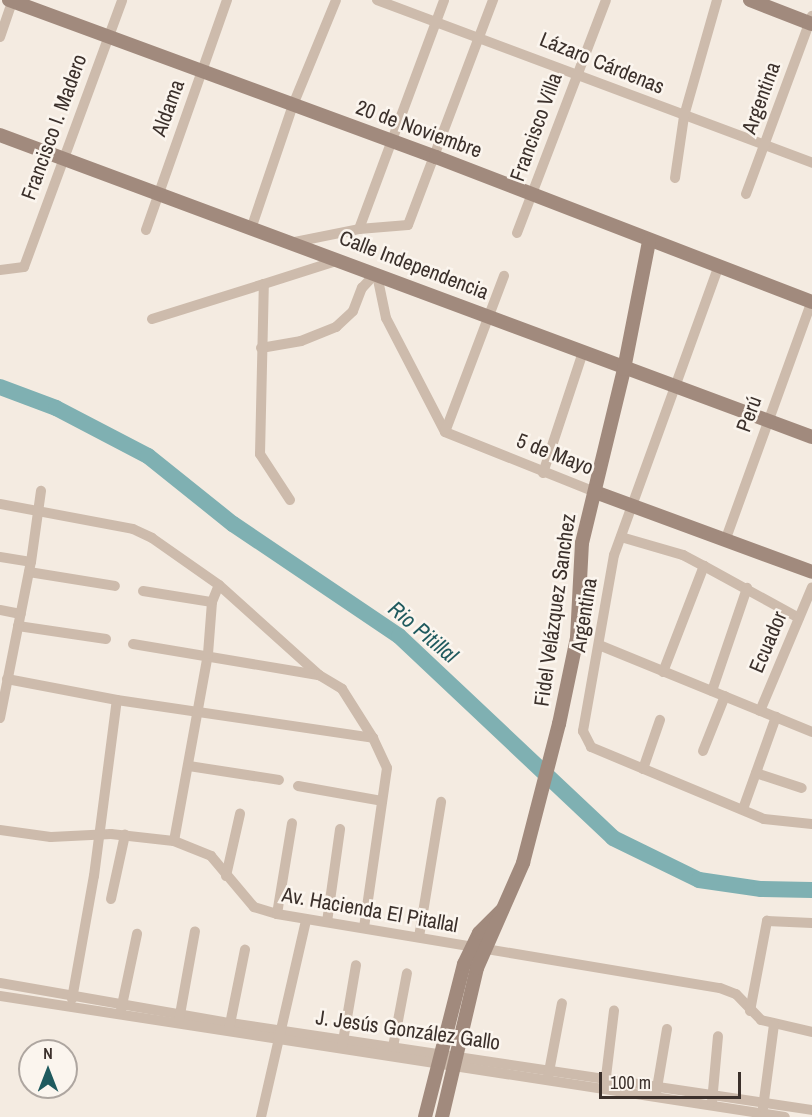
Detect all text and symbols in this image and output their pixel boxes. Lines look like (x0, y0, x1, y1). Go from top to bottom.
street label: Lázaro Cárdenas (536, 27, 668, 99)
street label: Francisco I. Madero (16, 51, 92, 203)
street label: Argentina (736, 59, 786, 137)
street label: Francisco Villa (505, 69, 567, 185)
street label: Aldama (146, 76, 190, 140)
street label: 20 de Noviembre (353, 95, 485, 163)
street label: Calle Independencia (336, 225, 492, 305)
street label: Perú (731, 393, 767, 435)
street label: 5 de Mayo (513, 428, 597, 480)
street label: Fidel Velázquez Sanchez (529, 512, 581, 708)
street label: Argentina (566, 576, 602, 654)
water label: Rio Pitillal (383, 595, 463, 669)
street label: Ecuador (744, 608, 792, 676)
street label: Av. Hacienda El Pitallal (280, 882, 460, 938)
street label: J. Jesús González Gallo (314, 1005, 502, 1055)
north arrow (18, 1039, 78, 1099)
text: N (43, 1042, 53, 1064)
scale bar (602, 1060, 744, 1098)
text: 100 m (610, 1070, 651, 1095)

